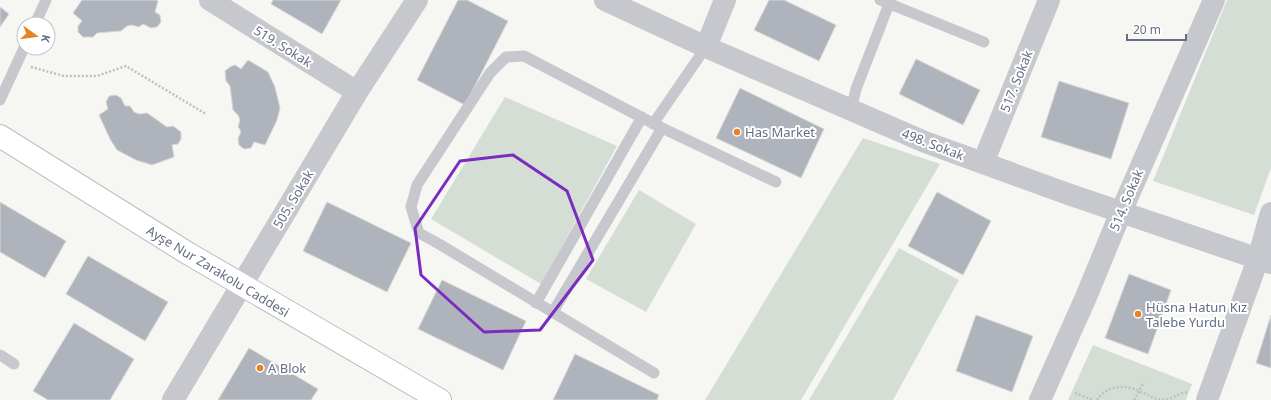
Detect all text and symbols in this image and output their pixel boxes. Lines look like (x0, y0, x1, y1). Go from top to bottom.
north arrow (16, 16, 56, 56)
scale bar (1127, 16, 1186, 42)
street label: 519. Sokak (251, 21, 316, 71)
text: 20 m (1133, 21, 1161, 38)
text: K (38, 33, 54, 45)
street label: 517. Sokak (995, 47, 1037, 115)
place label: Has Market (745, 123, 815, 141)
street label: 498. Sokak (899, 124, 967, 164)
marker: Has Market (732, 127, 742, 137)
street label: 505. Sokak (268, 166, 318, 232)
street label: 514. Sokak (1105, 166, 1147, 234)
street label: Ayşe Nur Zarakolu Caddesi (143, 221, 293, 321)
place label: Hüsna Hatun Kız Talebe Yurdu (1146, 298, 1247, 331)
marker: Hüsna Hatun Kız Talebe Yurdu (1133, 309, 1143, 319)
place label: A Blok (268, 359, 306, 377)
marker: A Blok (255, 363, 265, 373)

